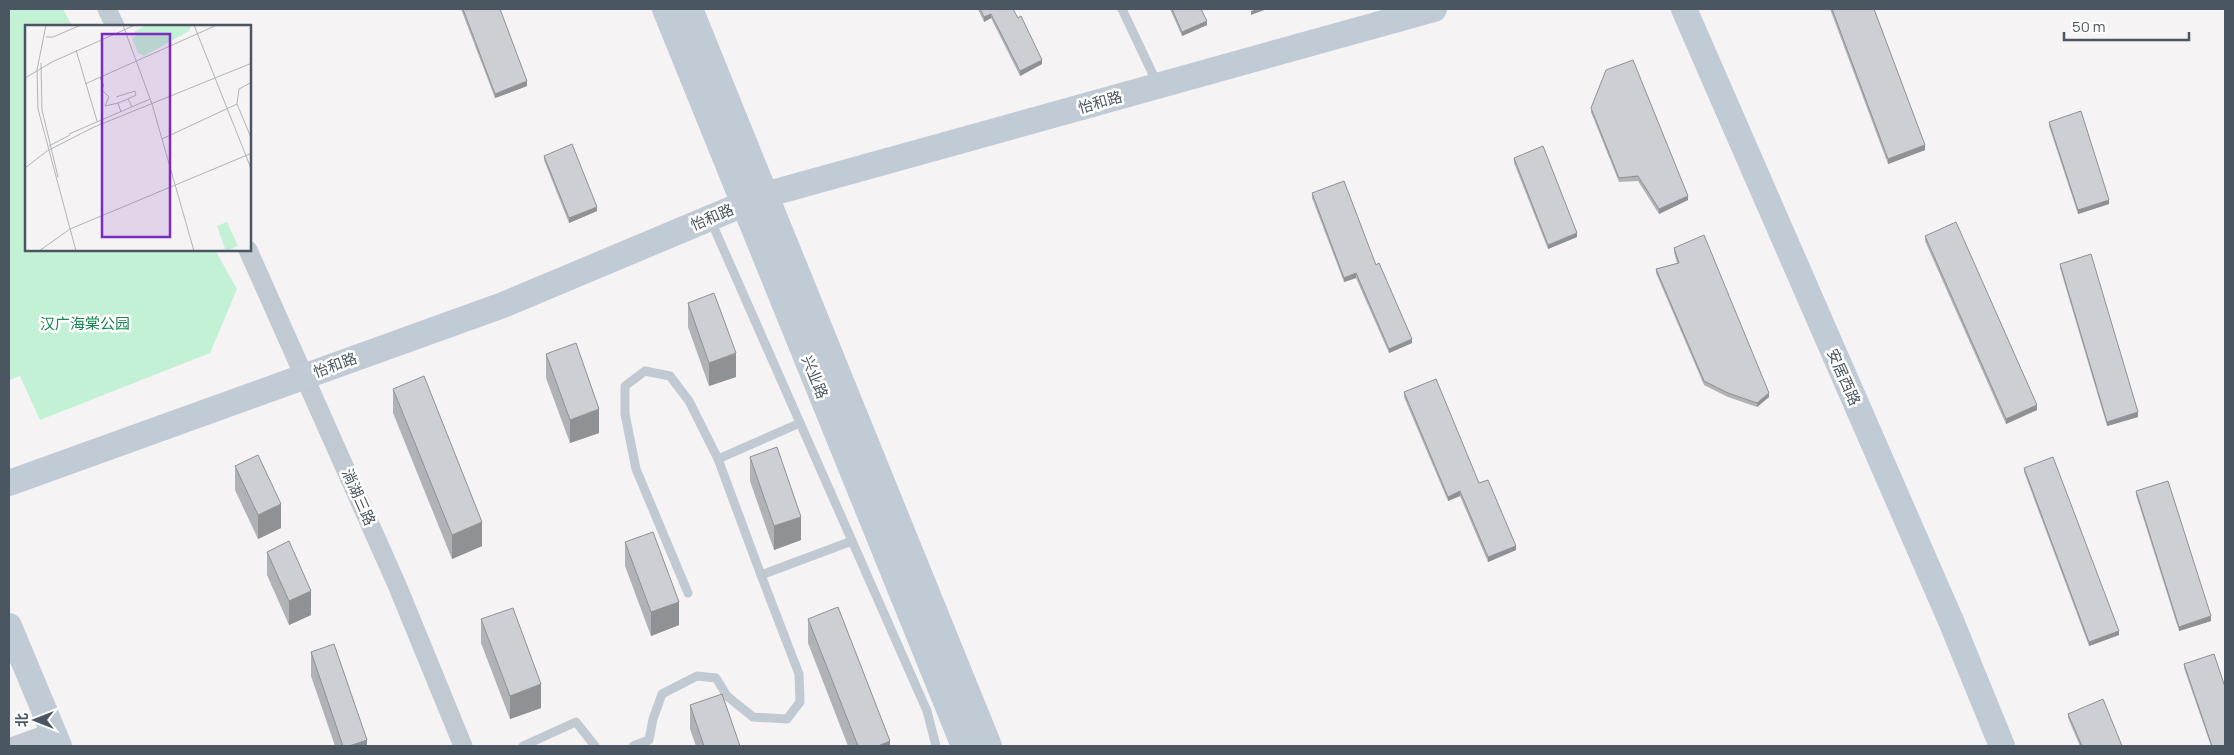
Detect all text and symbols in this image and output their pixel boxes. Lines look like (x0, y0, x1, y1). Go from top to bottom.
scale bar (2064, 10, 2189, 42)
text: 50 m (2072, 16, 2106, 37)
inset map (25, 25, 251, 251)
street label: 怡和路 (1075, 86, 1125, 118)
street label: 怡和路 (687, 199, 737, 235)
park label: 汉广海棠公园 (40, 313, 130, 334)
street label: 安居西路 (1822, 345, 1866, 409)
street label: 怡和路 (310, 347, 360, 383)
street label: 兴业路 (797, 352, 833, 402)
street label: 淌湖三路 (337, 465, 381, 529)
north arrow (10, 695, 60, 745)
text: 北 (12, 713, 31, 727)

